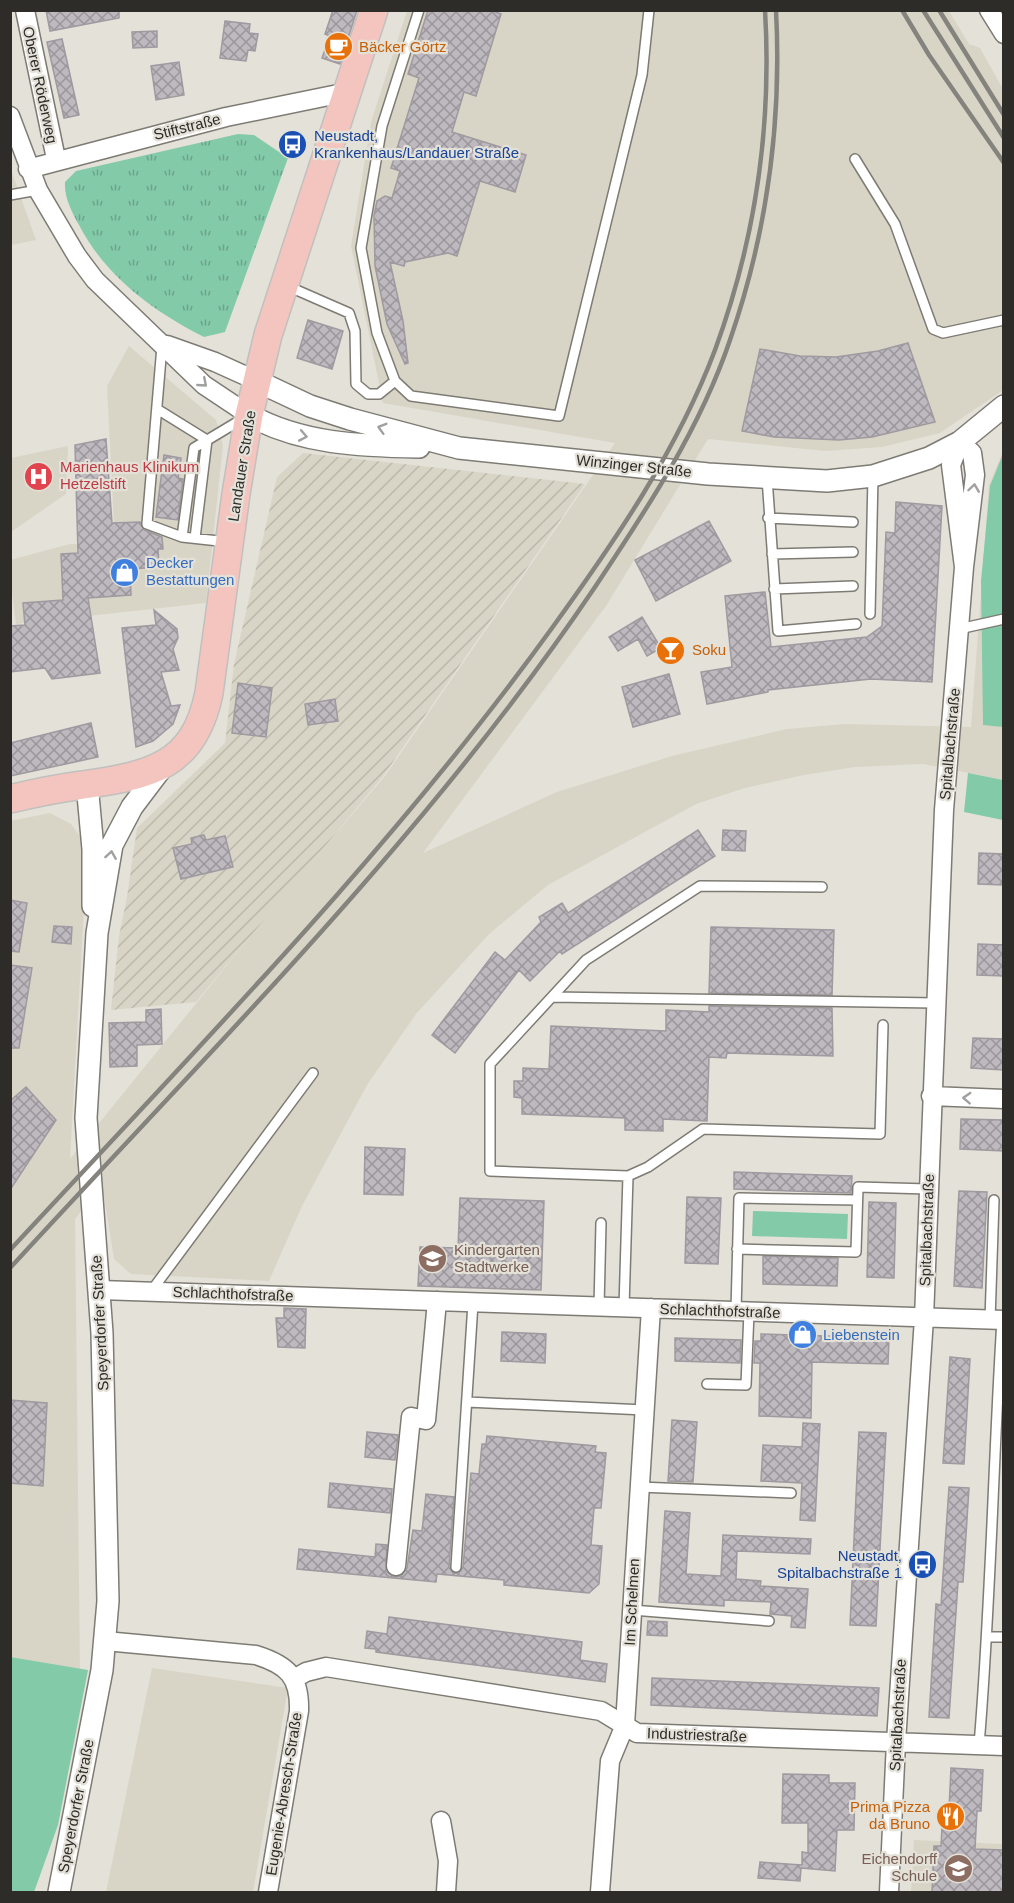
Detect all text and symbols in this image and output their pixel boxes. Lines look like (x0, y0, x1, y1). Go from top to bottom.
street label: Oberer Röderweg (20, 25, 61, 145)
cafe icon: Bäcker Görtz (322, 31, 354, 63)
place label: Bäcker Görtz (359, 38, 447, 55)
street label: Stiftstraße (152, 110, 222, 143)
place label: Neustadt, Krankenhaus/Landauer Straße (314, 127, 519, 161)
bus stop icon: Neustadt, Krankenhaus/Landauer Straße (277, 129, 309, 161)
one-way arrow (196, 375, 207, 386)
street label: Landauer Straße (224, 409, 259, 523)
one-way arrow (377, 423, 387, 436)
one-way arrow (298, 429, 308, 442)
street label: Winzinger Straße (576, 451, 693, 480)
place label: Marienhaus Klinikum Hetzelstift (60, 458, 199, 492)
hospital icon: Marienhaus Klinikum Hetzelstift (23, 460, 55, 492)
one-way arrow (967, 483, 979, 492)
place label: Decker Bestattungen (146, 554, 234, 588)
shop icon: Decker Bestattungen (109, 556, 141, 588)
bar icon: Soku (655, 634, 687, 666)
place label: Soku (692, 641, 726, 658)
street label: Spitalbachstraße (936, 687, 963, 801)
one-way arrow (105, 850, 117, 860)
one-way arrow (963, 1091, 972, 1104)
street label: Spitalbachstraße (916, 1173, 937, 1287)
place label: Kindergarten Stadtwerke (454, 1241, 540, 1275)
school or university icon: Kindergarten Stadtwerke (417, 1243, 449, 1275)
street label: Speyerdorfer Straße (87, 1255, 112, 1391)
street label: Schlachthofstraße (172, 1283, 294, 1304)
street label: Schlachthofstraße (659, 1300, 781, 1321)
shop icon: Liebenstein (786, 1319, 818, 1351)
place label: Liebenstein (823, 1326, 900, 1343)
place label: Neustadt, Spitalbachstraße 1 (777, 1547, 902, 1581)
bus stop icon: Neustadt, Spitalbachstraße 1 (907, 1549, 939, 1581)
street label: Im Schelmen (621, 1558, 642, 1646)
street label: Spitalbachstraße (886, 1658, 909, 1772)
street label: Eugenie-Abresch-Straße (262, 1711, 305, 1877)
street label: Industriestraße (647, 1724, 747, 1745)
street label: Speyerdorfer Straße (54, 1738, 97, 1874)
place label: Prima Pizza da Bruno (850, 1798, 931, 1832)
restaurant icon: Prima Pizza da Bruno (935, 1800, 967, 1832)
place label: Eichendorff Schule (861, 1850, 938, 1884)
school or university icon: Eichendorff Schule (942, 1852, 974, 1884)

